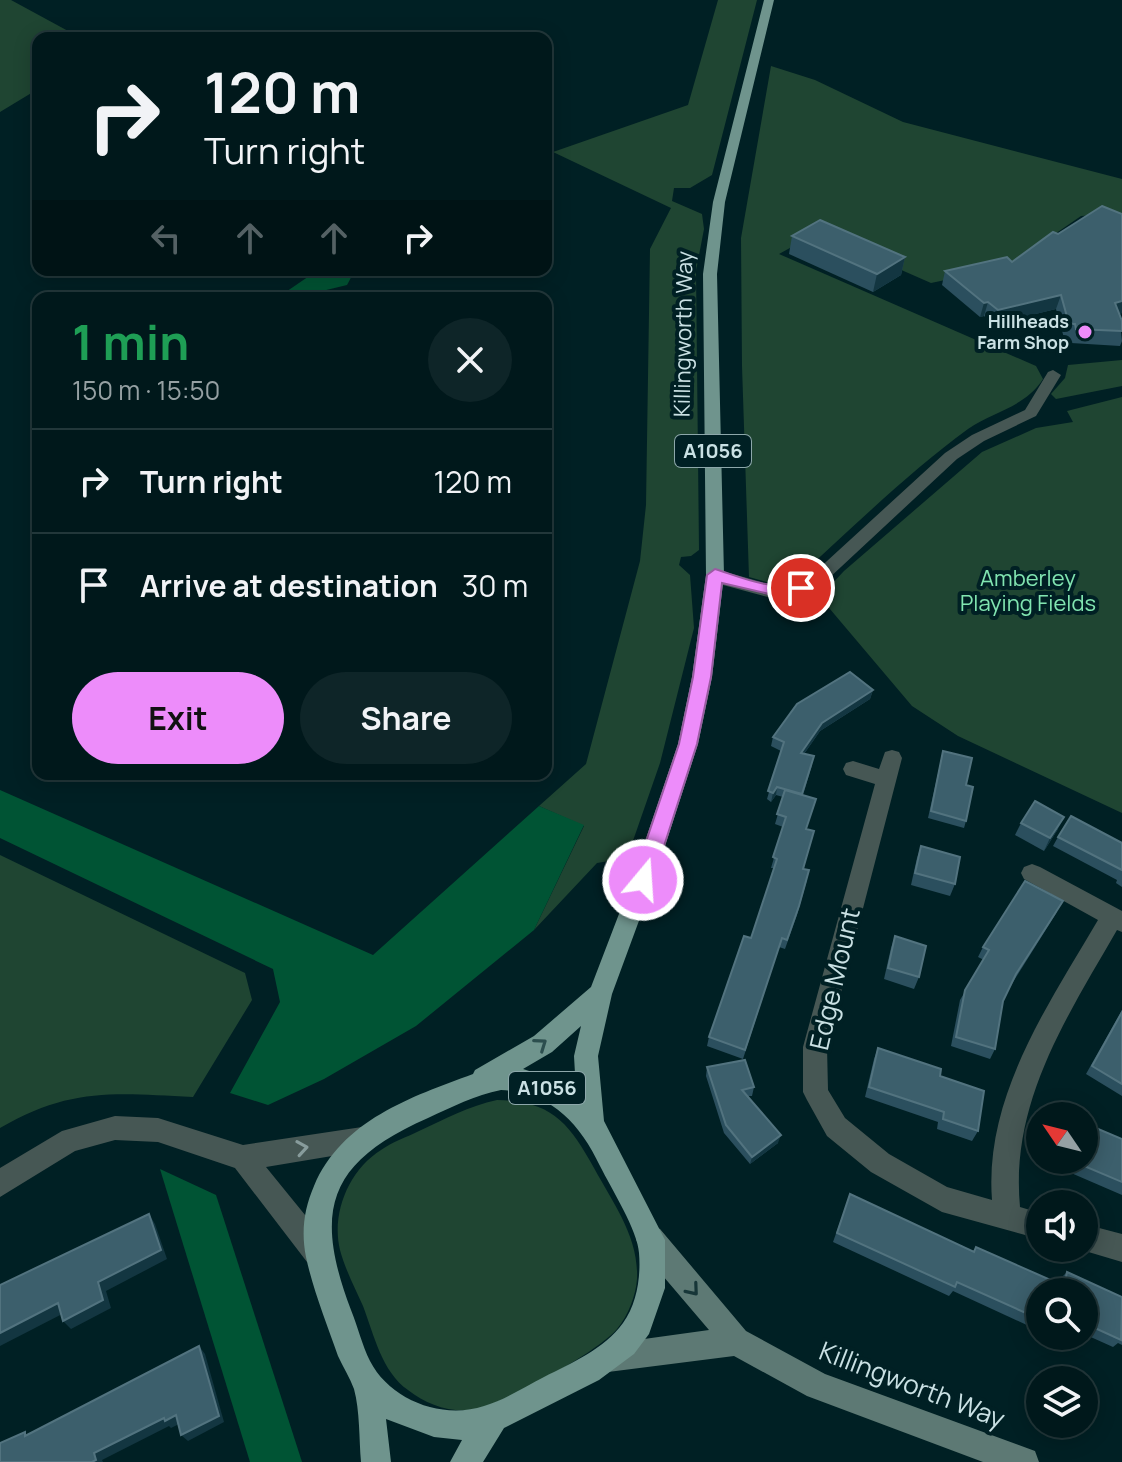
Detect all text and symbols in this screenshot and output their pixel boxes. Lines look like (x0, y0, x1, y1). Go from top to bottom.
text: 120 m (204, 53, 360, 130)
icon: right (72, 64, 176, 168)
text: Turn right (204, 126, 365, 175)
icon: left (144, 216, 188, 260)
icon: ahead (228, 216, 272, 260)
icon: ahead (312, 216, 356, 260)
icon: right (396, 216, 440, 260)
street label: Killingworth Way (667, 250, 699, 417)
text: 1 min (72, 309, 189, 374)
place label: Hillheads Farm Shop (977, 309, 1069, 354)
button: close (428, 318, 512, 402)
marker: Hillheads Farm Shop (1076, 323, 1094, 341)
text: 150 m · 15:50 (72, 372, 220, 408)
road number: A1056 (675, 435, 751, 467)
icon: right (72, 459, 116, 503)
text: Turn right (140, 461, 283, 502)
text: 120 m (433, 461, 512, 502)
pin (767, 554, 835, 622)
icon: arrive (72, 563, 116, 607)
park label: Amberley Playing Fields (960, 563, 1096, 618)
text: Arrive at destination (140, 565, 438, 606)
text: 30 m (462, 565, 528, 606)
icon: arrive (779, 566, 823, 610)
button: Exit (72, 672, 284, 764)
button: Share (300, 672, 512, 764)
position arrow (601, 838, 685, 922)
street label: Edge Mount (800, 904, 868, 1053)
one-way arrow (532, 1039, 546, 1054)
road number: A1056 (509, 1072, 585, 1104)
north arrow (1026, 1102, 1098, 1174)
map controls (1026, 1102, 1098, 1438)
one-way arrow (295, 1140, 309, 1157)
button: sound (1026, 1190, 1098, 1262)
button: search (1026, 1278, 1098, 1350)
one-way arrow (683, 1281, 698, 1295)
street label: Killingworth Way (814, 1332, 1011, 1436)
button: layers (1026, 1366, 1098, 1438)

